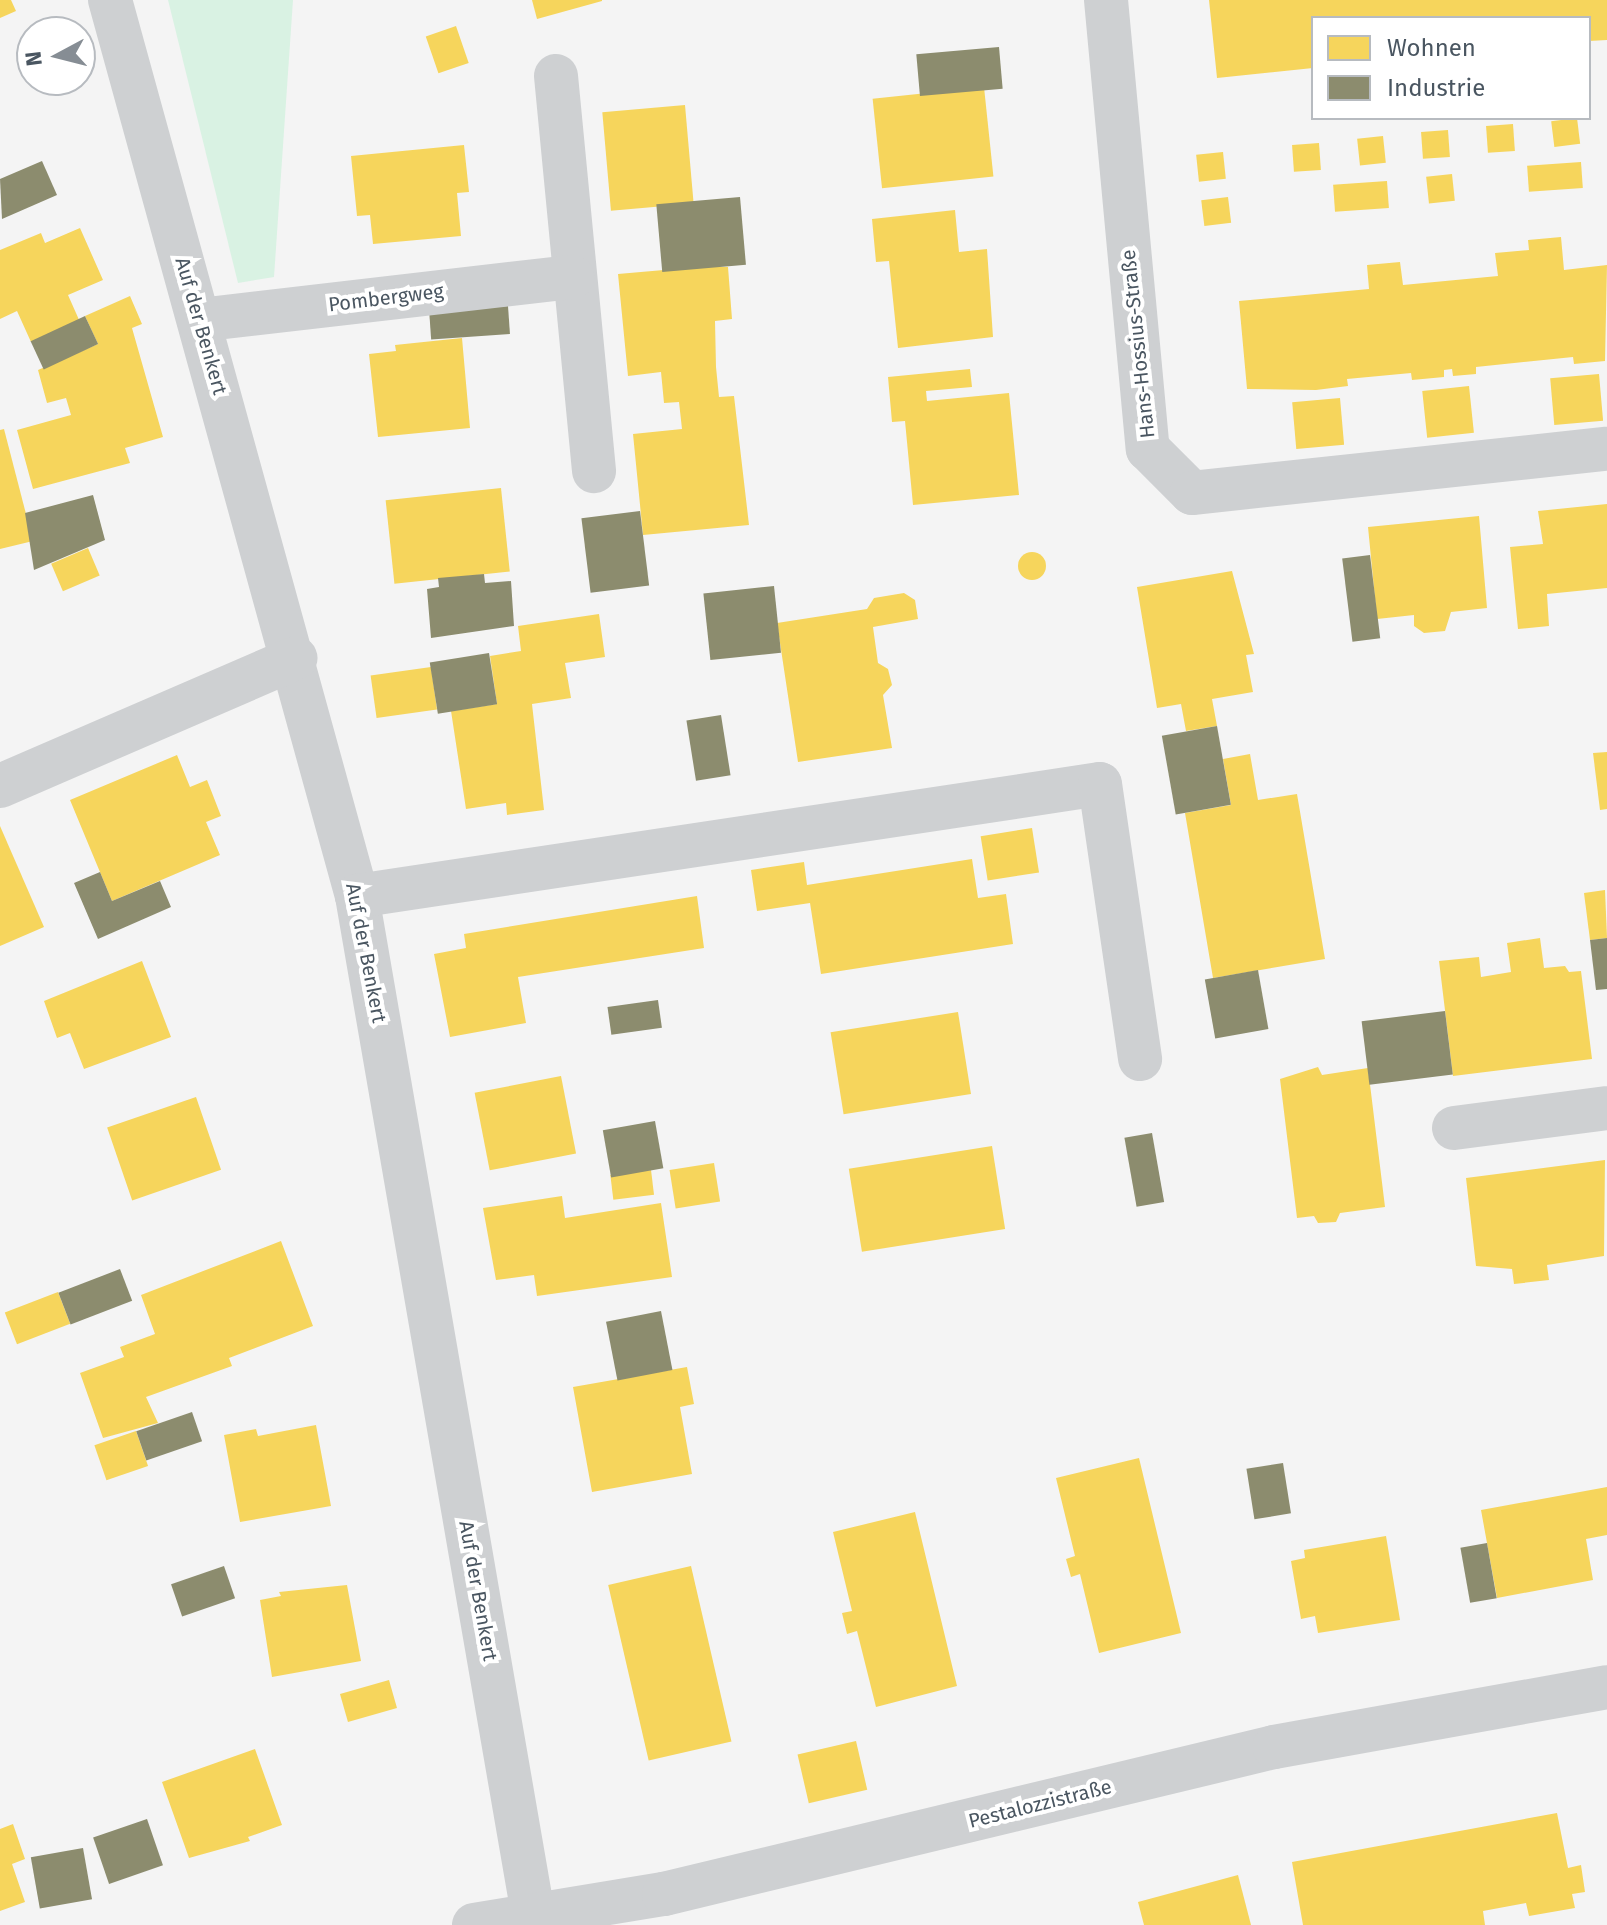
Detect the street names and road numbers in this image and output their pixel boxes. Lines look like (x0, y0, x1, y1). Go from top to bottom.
street label: Hans-Hossius-Straße (1116, 248, 1160, 440)
street label: Auf der Benkert (170, 255, 232, 397)
street label: Pombergweg (327, 279, 445, 317)
street label: Auf der Benkert (341, 881, 391, 1025)
street label: Auf der Benkert (454, 1519, 502, 1663)
street label: Pestalozzistraße (966, 1775, 1114, 1833)

